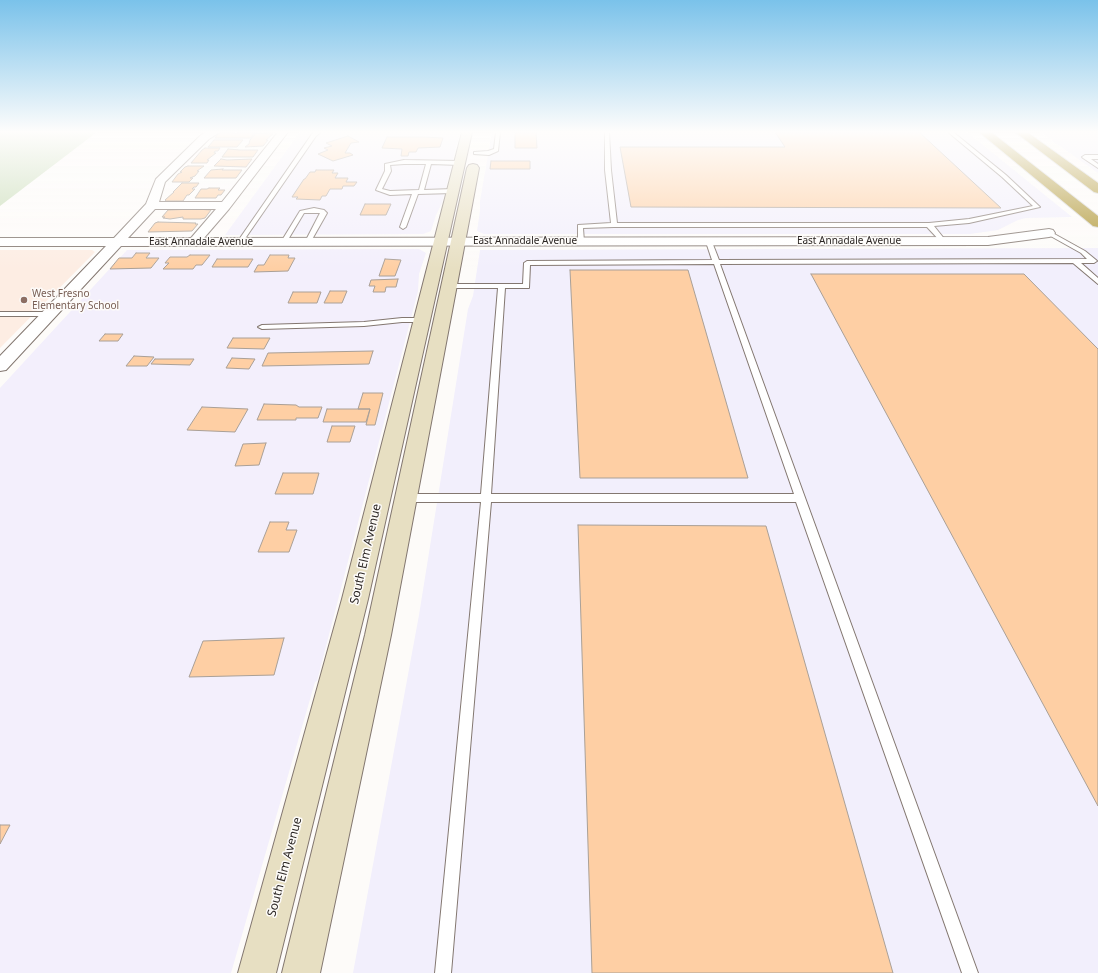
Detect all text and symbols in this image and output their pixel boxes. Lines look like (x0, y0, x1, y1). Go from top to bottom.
street label: East Annadale Avenue (473, 235, 577, 247)
street label: East Annadale Avenue (797, 235, 901, 247)
street label: East Annadale Avenue (149, 236, 253, 248)
place label: West Fresno Elementary School (32, 288, 119, 312)
marker: West Fresno Elementary School (19, 295, 29, 305)
street label: South Elm Avenue (347, 503, 385, 605)
street label: South Elm Avenue (265, 816, 305, 918)

